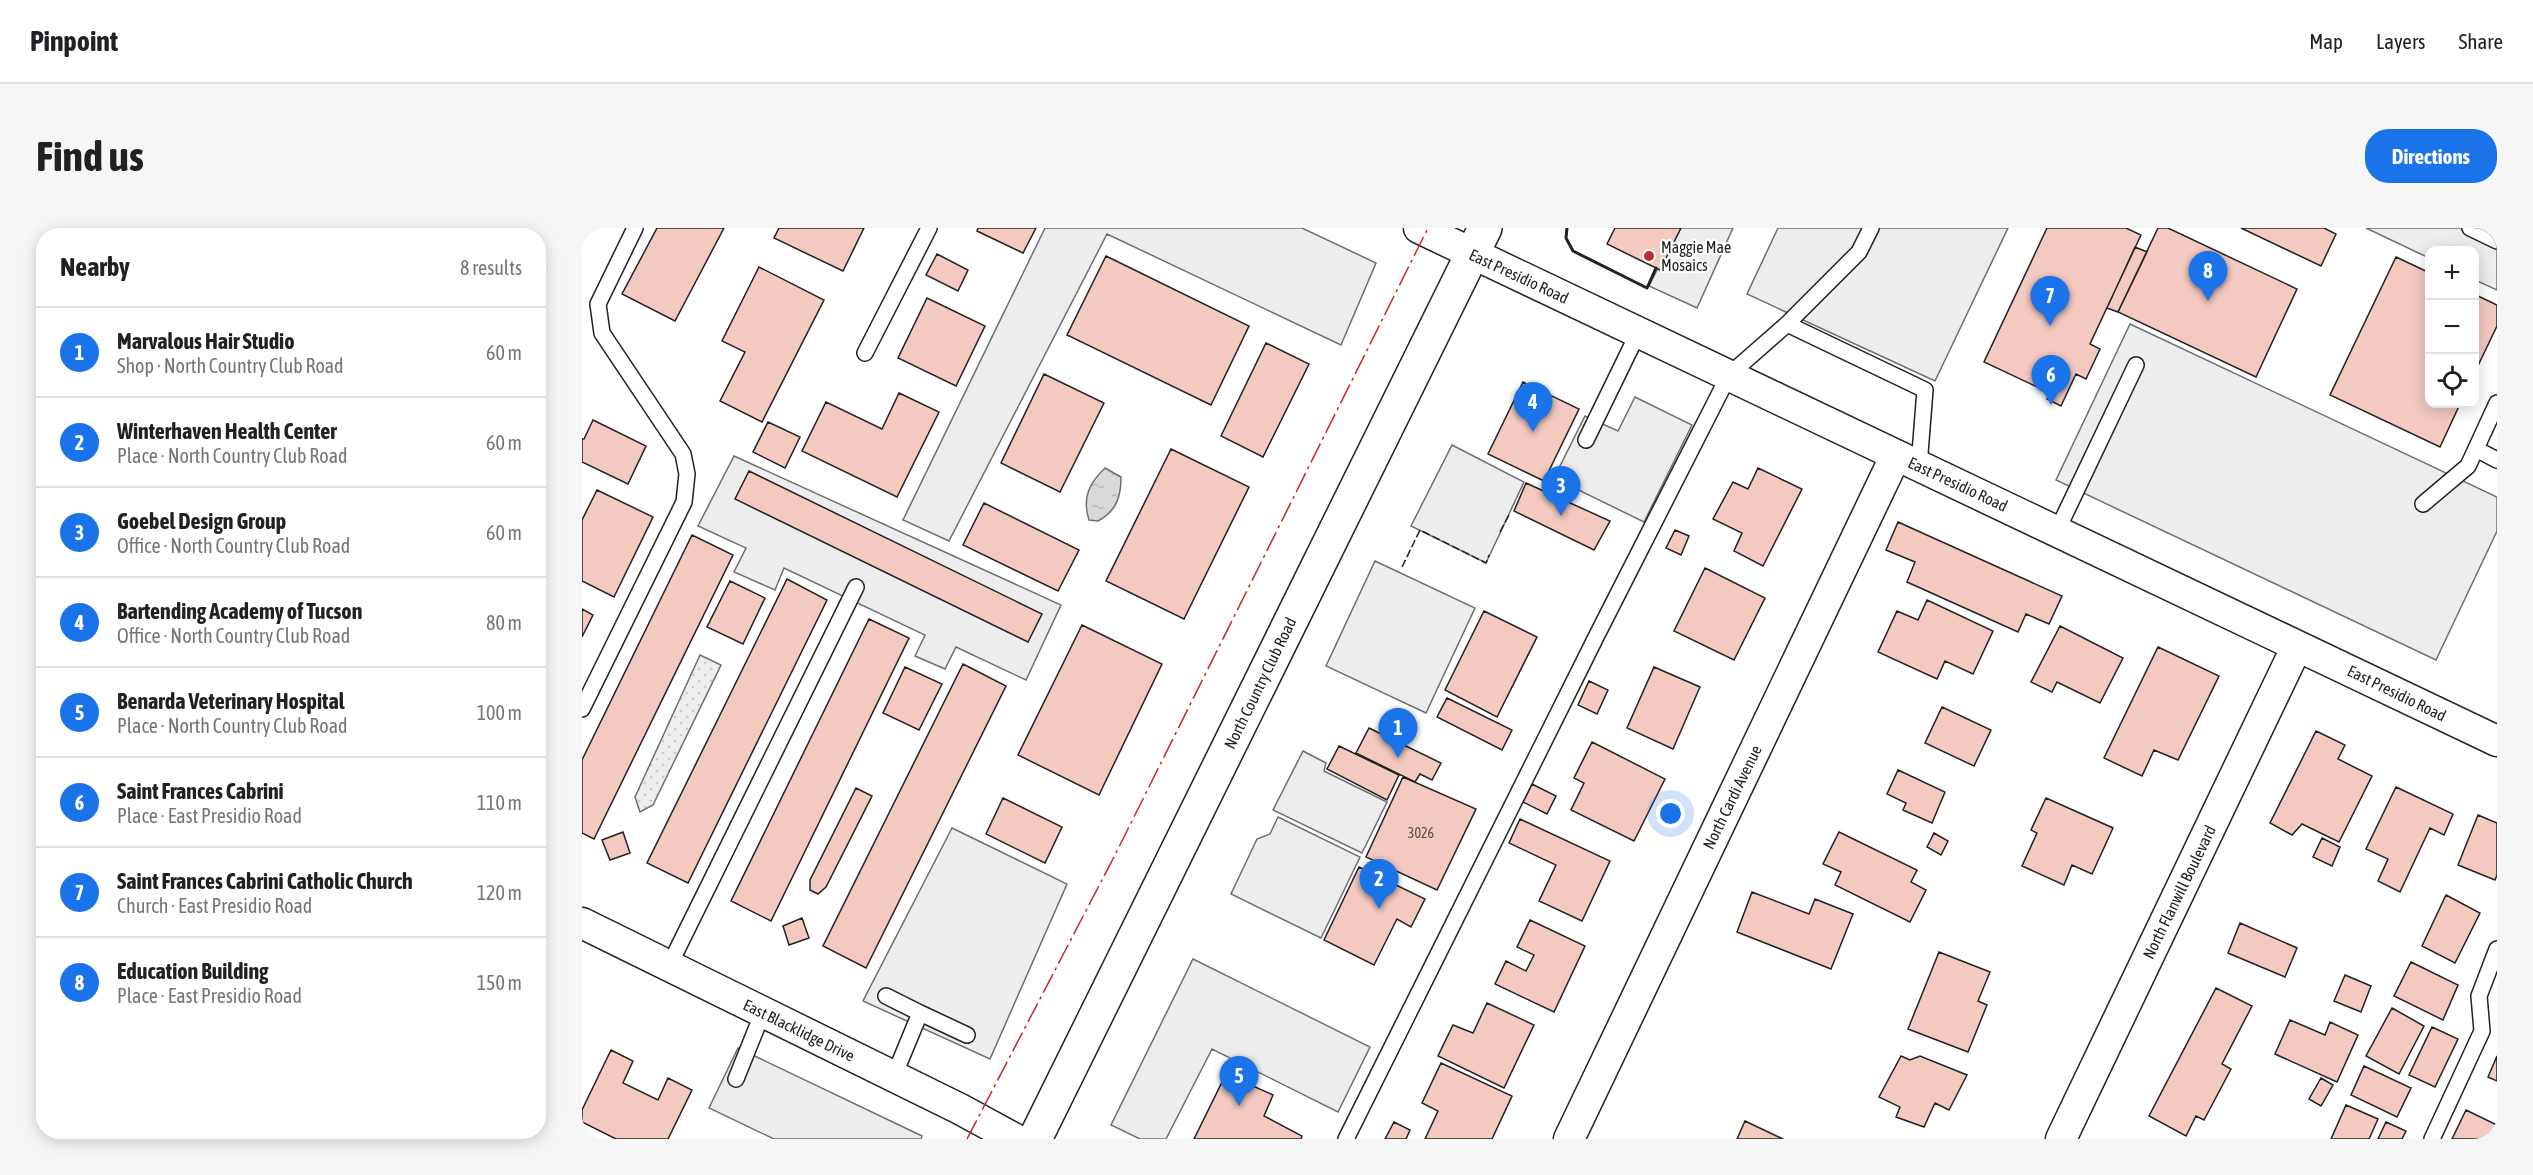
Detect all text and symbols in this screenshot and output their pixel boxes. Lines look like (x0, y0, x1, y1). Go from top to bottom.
text: Pinpoint (30, 25, 118, 57)
text: Map (2309, 29, 2343, 53)
text: Layers (2376, 29, 2426, 53)
text: Share (2459, 29, 2503, 53)
button: Directions (2365, 129, 2497, 183)
text: Find us (36, 132, 144, 180)
place label: Maggie Mae Mosaics (1661, 238, 1731, 274)
street label: East Presidio Road (1467, 245, 1571, 307)
map controls (2425, 246, 2479, 408)
button: + (2425, 246, 2479, 300)
marker: Maggie Mae Mosaics (1642, 249, 1656, 263)
pin: 8 (2188, 251, 2228, 301)
text: Nearby (60, 252, 130, 282)
text: 8 results (460, 256, 522, 279)
pin: 7 (2030, 276, 2070, 326)
button: − (2425, 300, 2479, 354)
text: Marvalous Hair Studio (117, 328, 295, 354)
text: 1 (75, 341, 84, 364)
text: 60 m (486, 341, 522, 364)
text: Shop · North Country Club Road (117, 354, 344, 377)
button: locate (2425, 354, 2479, 408)
pin: 6 (2032, 356, 2070, 405)
pin: 4 (1514, 382, 1552, 432)
text: Winterhaven Health Center (117, 418, 337, 444)
text: 2 (75, 431, 84, 454)
text: 60 m (486, 431, 522, 454)
text: Place · North Country Club Road (117, 444, 348, 467)
street label: East Presidio Road (1906, 453, 2010, 515)
pin: 3 (1542, 466, 1580, 516)
text: Goebel Design Group (117, 508, 286, 534)
text: 3 (75, 521, 84, 544)
text: 60 m (486, 521, 522, 544)
text: Office · North Country Club Road (117, 534, 350, 557)
text: Bartending Academy of Tucson (117, 598, 362, 624)
text: 4 (75, 611, 84, 634)
text: 80 m (486, 611, 522, 634)
street label: North Country Club Road (1220, 614, 1301, 752)
text: Office · North Country Club Road (117, 624, 350, 647)
street label: East Presidio Road (2345, 661, 2449, 725)
text: Benarda Veterinary Hospital (117, 688, 344, 714)
text: 5 (75, 701, 84, 724)
text: 100 m (477, 701, 522, 724)
pin: 1 (1378, 708, 1418, 758)
text: Place · North Country Club Road (117, 714, 348, 737)
street label: North Cardi Avenue (1699, 742, 1765, 852)
text: Saint Frances Cabrini (117, 778, 284, 804)
text: 6 (75, 791, 84, 814)
text: 110 m (477, 791, 522, 814)
your location (1656, 799, 1685, 828)
text: Place · East Presidio Road (117, 804, 302, 827)
street label: North Flanwill Boulevard (2139, 822, 2219, 962)
house number: 3026 (1408, 825, 1435, 841)
pin: 2 (1360, 860, 1398, 909)
text: Saint Frances Cabrini Catholic Church (117, 868, 413, 894)
text: 7 (75, 881, 84, 904)
text: 120 m (477, 881, 522, 904)
text: Church · East Presidio Road (117, 894, 312, 917)
text: Education Building (117, 958, 269, 984)
text: 8 (75, 971, 84, 994)
text: 150 m (477, 971, 522, 994)
text: Place · East Presidio Road (117, 984, 302, 1007)
street label: East Blacklidge Drive (740, 995, 858, 1066)
pin: 5 (1220, 1056, 1258, 1106)

